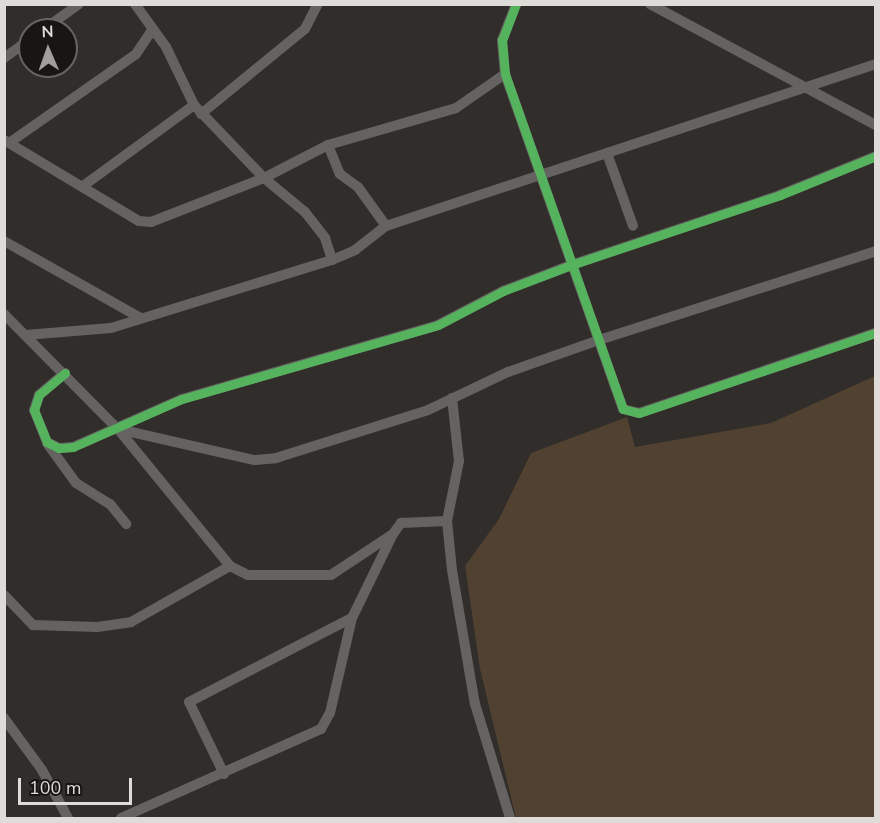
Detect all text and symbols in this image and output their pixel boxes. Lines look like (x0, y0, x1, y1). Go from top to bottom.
north arrow (18, 18, 78, 78)
text: N (41, 21, 54, 43)
scale bar (21, 766, 135, 804)
text: 100 m (29, 776, 81, 800)

